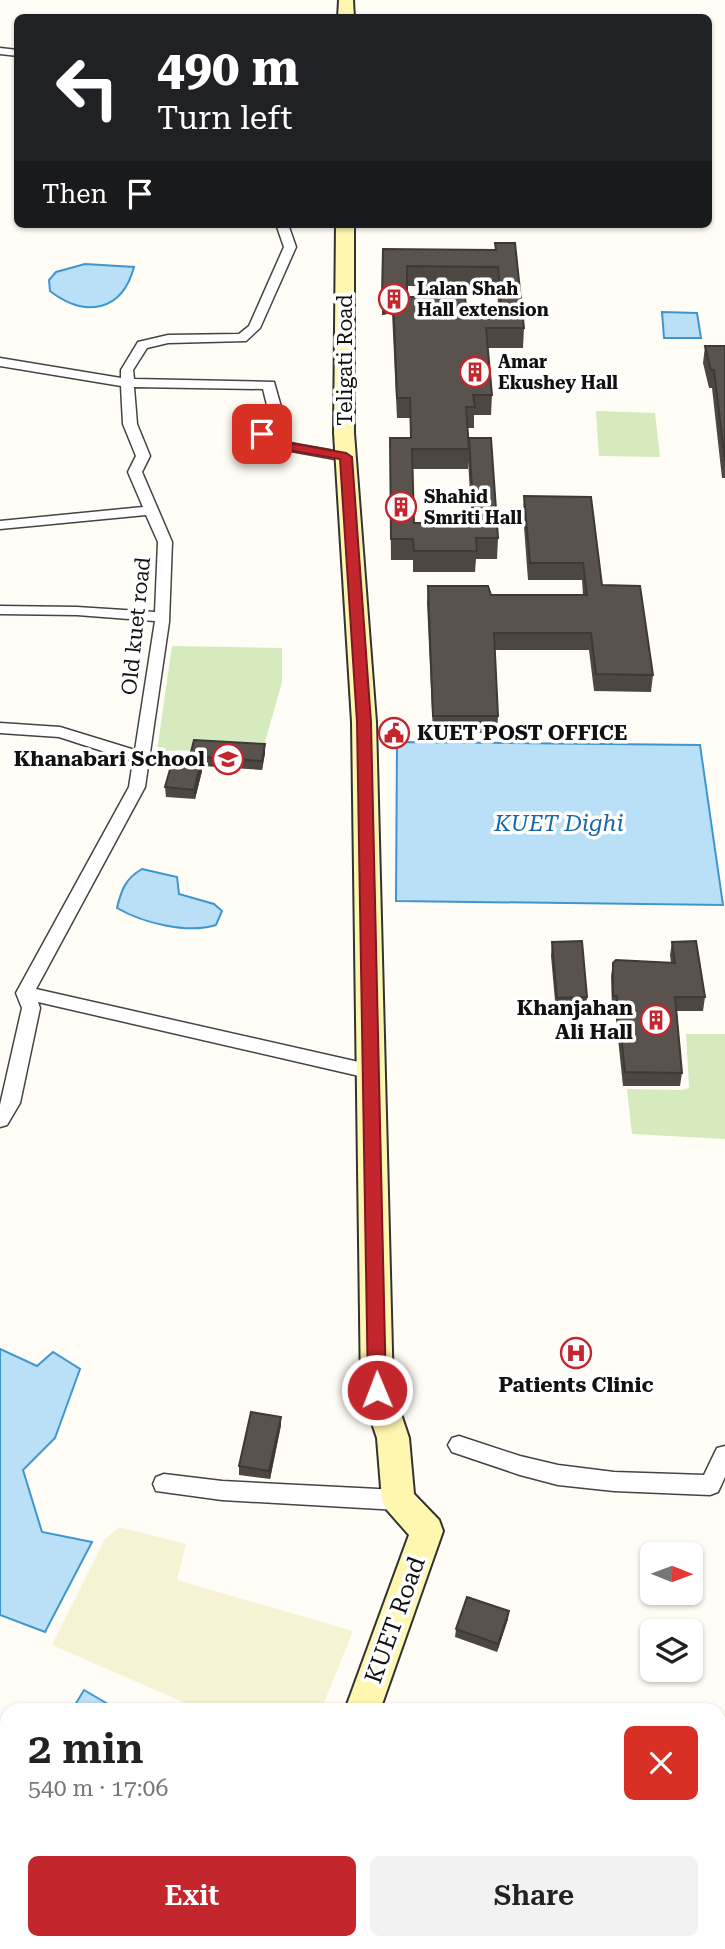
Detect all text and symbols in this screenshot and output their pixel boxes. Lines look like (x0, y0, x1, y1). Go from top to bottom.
text: 490 m (157, 40, 299, 97)
icon: left (42, 42, 133, 133)
text: Turn left (157, 99, 292, 137)
icon: arrive (121, 175, 159, 213)
text: Then (42, 179, 107, 209)
place label: Lalan Shah Hall extension (417, 278, 549, 320)
building icon: Lalan Shah Hall extension (377, 282, 411, 316)
street label: Teligati Road (333, 294, 357, 426)
place label: Amar Ekushey Hall (498, 351, 618, 393)
building icon: Amar Ekushey Hall (458, 355, 492, 389)
pin (232, 404, 292, 464)
icon: arrive (243, 415, 281, 453)
place label: Shahid Smriti Hall (424, 486, 522, 528)
building icon: Shahid Smriti Hall (384, 490, 418, 524)
street label: Old kuet road (117, 555, 155, 696)
public building icon: KUET POST OFFICE (377, 716, 411, 750)
place label: KUET POST OFFICE (417, 721, 627, 745)
school or university icon: Khanabari School (211, 742, 245, 776)
place label: Khanabari School (14, 747, 205, 771)
water label: KUET Dighi (493, 810, 624, 837)
place label: Khanjahan Ali Hall (517, 996, 633, 1044)
building icon: Khanjahan Ali Hall (639, 1003, 673, 1037)
hospital icon: Patients Clinic (559, 1336, 593, 1370)
position arrow (340, 1353, 414, 1427)
place label: Patients Clinic (499, 1373, 653, 1397)
north arrow (640, 1542, 704, 1605)
map controls (640, 1542, 703, 1682)
street label: KUET Road (359, 1553, 431, 1687)
button: layers (640, 1619, 703, 1682)
text: 2 min (28, 1724, 144, 1773)
button: close (624, 1726, 698, 1800)
text: 540 m · 17:06 (28, 1775, 168, 1802)
button: Exit (28, 1856, 356, 1936)
button: Share (370, 1856, 698, 1936)

